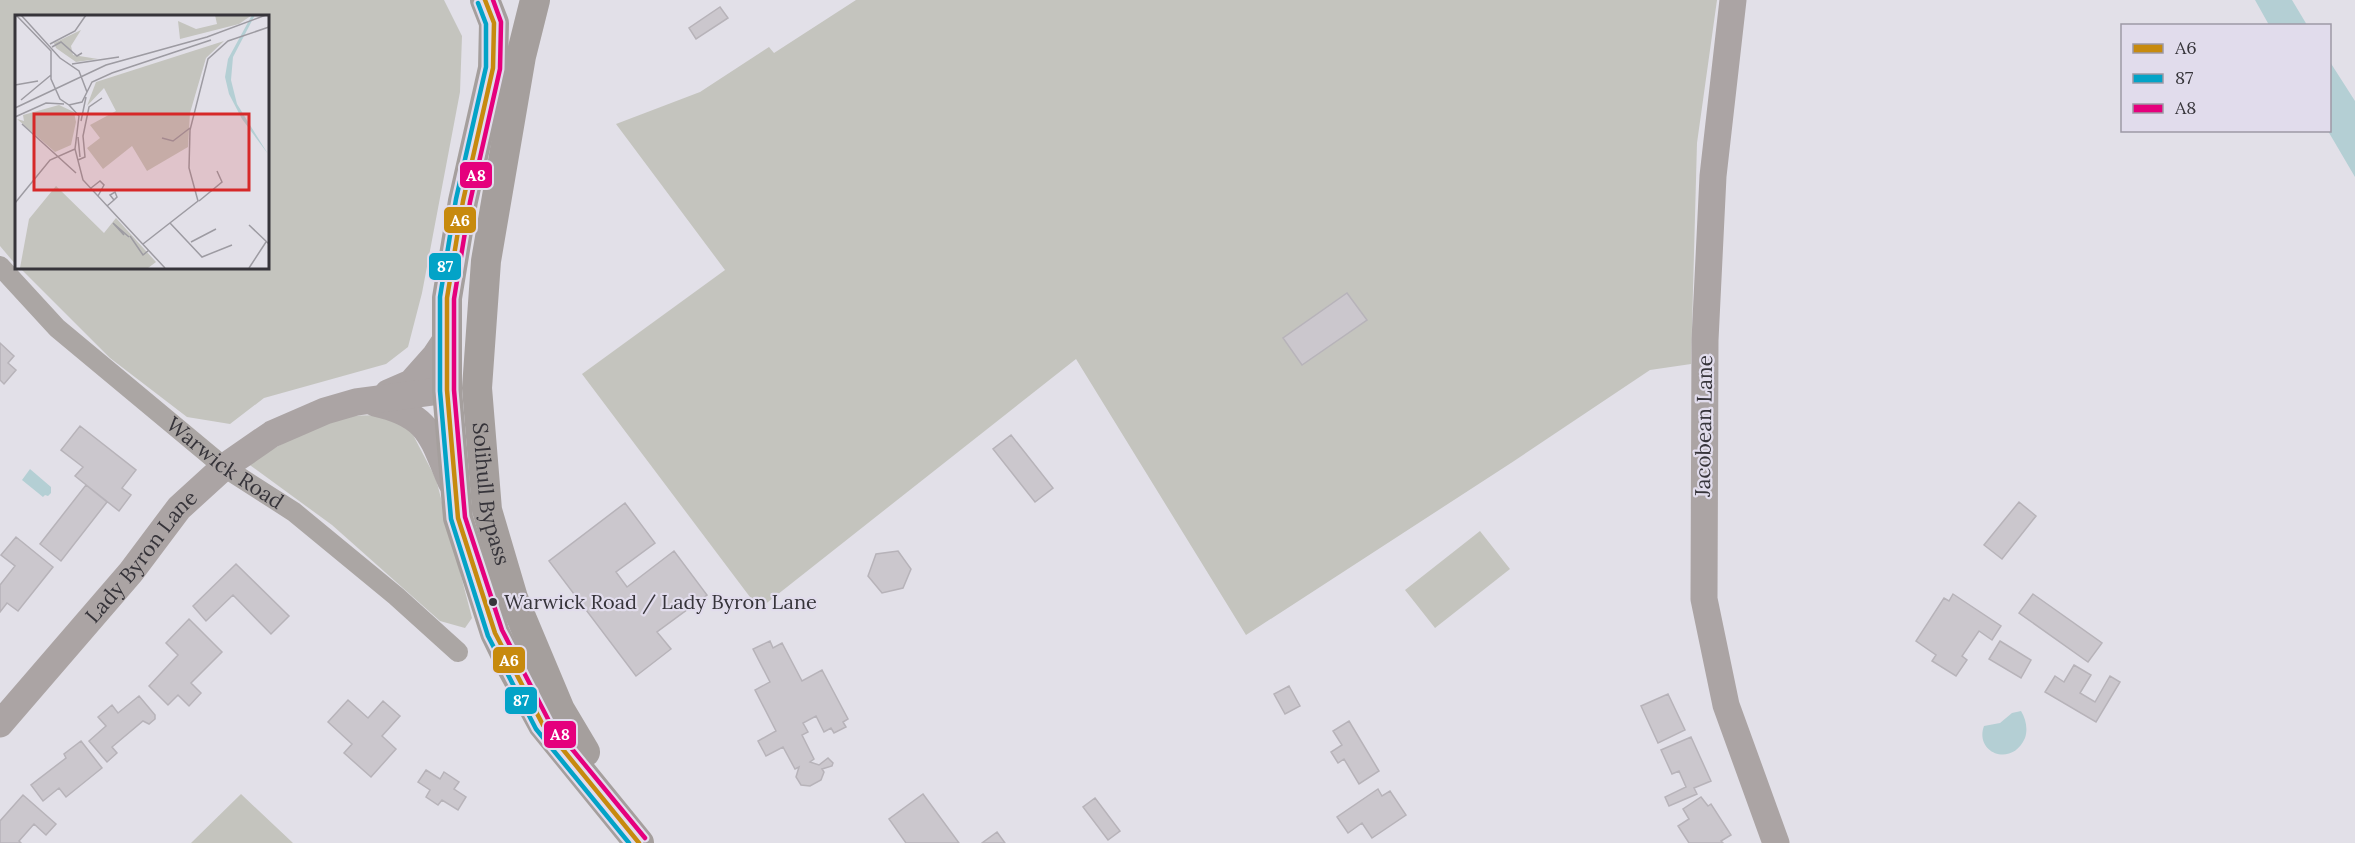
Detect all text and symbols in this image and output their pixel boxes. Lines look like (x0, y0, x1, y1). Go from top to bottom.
inset map (15, 15, 268, 268)
legend (2121, 24, 2331, 132)
text: A6 (2174, 36, 2197, 59)
text: 87 (2175, 66, 2193, 89)
text: A8 (2174, 96, 2196, 119)
line badge: A8 (459, 161, 493, 189)
text: A8 (466, 165, 486, 185)
line badge: A6 (443, 206, 477, 234)
text: A6 (450, 210, 470, 230)
line badge: 87 (428, 252, 462, 281)
text: 87 (437, 256, 454, 276)
street label: Jacobean Lane (1689, 355, 1718, 498)
street label: Warwick Road (161, 411, 289, 515)
street label: Solihull Bypass (467, 421, 517, 568)
street label: Lady Byron Lane (79, 484, 203, 629)
place label: Warwick Road / Lady Byron Lane (504, 589, 817, 615)
marker: Warwick Road / Lady Byron Lane (487, 596, 499, 608)
line badge: A6 (492, 646, 526, 674)
text: A6 (499, 650, 519, 670)
line badge: 87 (504, 686, 538, 715)
text: 87 (513, 690, 530, 710)
line badge: A8 (543, 720, 577, 749)
text: A8 (550, 724, 570, 744)

